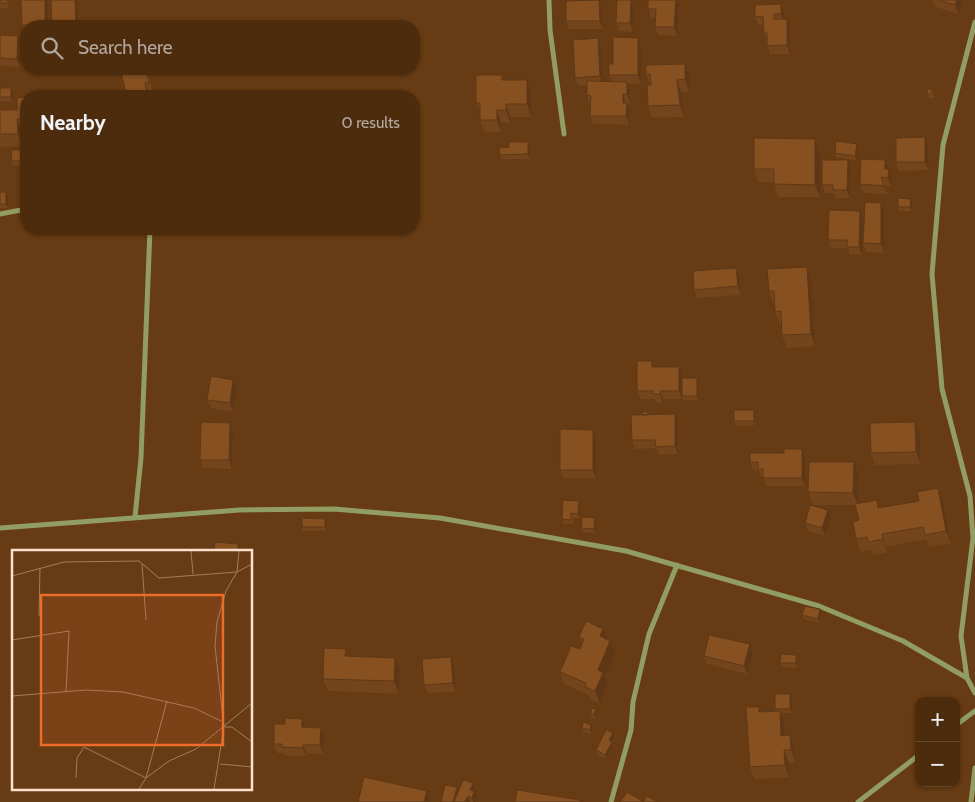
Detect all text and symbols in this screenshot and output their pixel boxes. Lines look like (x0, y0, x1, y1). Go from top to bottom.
search box (20, 20, 420, 75)
icon: search (38, 34, 66, 62)
text: Search here (78, 36, 172, 59)
text: Nearby (40, 110, 106, 135)
text: 0 results (341, 113, 400, 132)
inset map (12, 550, 252, 790)
map controls (915, 697, 960, 787)
button: + (915, 697, 960, 742)
button: − (915, 742, 960, 787)

